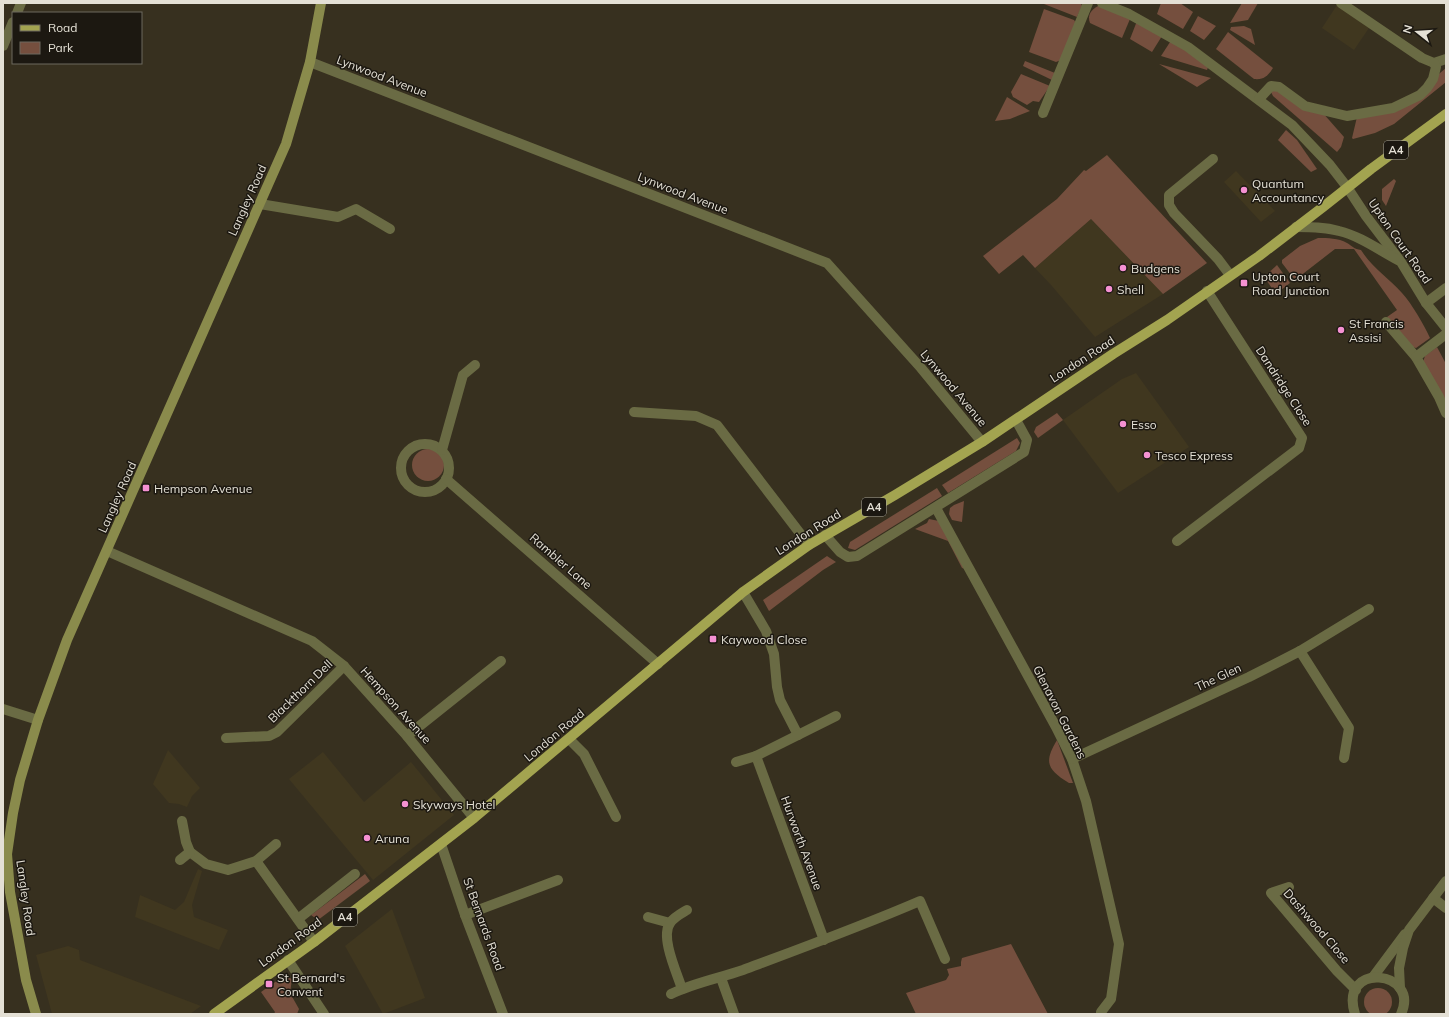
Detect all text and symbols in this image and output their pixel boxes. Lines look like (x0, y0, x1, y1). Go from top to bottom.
legend (12, 12, 142, 64)
north arrow (1397, 12, 1437, 52)
text: Road (48, 20, 77, 35)
text: N (1400, 23, 1415, 35)
text: Park (48, 40, 74, 55)
street label: Lynwood Avenue (335, 52, 429, 100)
road number: A4 (1384, 141, 1408, 159)
street label: Langley Road (225, 162, 269, 238)
street label: Lynwood Avenue (636, 169, 730, 217)
place label: Quantum Accountancy (1252, 176, 1325, 205)
marker: Quantum Accountancy (1239, 185, 1249, 195)
street label: Upton Court Road (1365, 196, 1435, 286)
place label: Budgens (1131, 261, 1180, 276)
marker: Budgens (1118, 263, 1128, 273)
place label: Upton Court Road Junction (1252, 269, 1329, 298)
marker: Upton Court Road Junction (1239, 278, 1249, 288)
place label: Shell (1117, 282, 1144, 297)
marker: Shell (1104, 284, 1114, 294)
place label: St Francis Assisi (1349, 316, 1404, 345)
marker: St Francis Assisi (1336, 325, 1346, 335)
street label: London Road (1047, 333, 1117, 385)
street label: Dandridge Close (1253, 343, 1315, 429)
street label: Lynwood Avenue (918, 347, 990, 429)
place label: Esso (1131, 417, 1157, 432)
marker: Esso (1118, 419, 1128, 429)
place label: Tesco Express (1155, 448, 1233, 463)
marker: Tesco Express (1142, 450, 1152, 460)
street label: Langley Road (95, 459, 139, 535)
place label: Hempson Avenue (154, 481, 252, 496)
marker: Hempson Avenue (141, 483, 151, 493)
road number: A4 (862, 498, 886, 516)
street label: London Road (773, 506, 843, 558)
street label: Rambler Lane (527, 530, 595, 592)
place label: Kaywood Close (721, 632, 807, 647)
marker: Kaywood Close (708, 634, 718, 644)
street label: Blackthorn Dell (265, 656, 335, 726)
street label: The Glen (1193, 660, 1243, 694)
street label: Hempson Avenue (358, 663, 434, 747)
street label: Glenavon Gardens (1030, 663, 1090, 761)
street label: London Road (521, 705, 587, 765)
street label: Hurworth Avenue (778, 794, 826, 892)
place label: Skyways Hotel (413, 797, 495, 812)
marker: Skyways Hotel (400, 799, 410, 809)
place label: Aruna (375, 831, 409, 846)
marker: Aruna (362, 833, 372, 843)
street label: Langley Road (13, 859, 39, 937)
street label: St Bernards Road (460, 875, 508, 973)
street label: Dashwood Close (1281, 886, 1353, 966)
road number: A4 (333, 908, 357, 926)
street label: London Road (256, 914, 324, 970)
place label: St Bernard's Convent (277, 970, 345, 999)
marker: St Bernard's Convent (264, 979, 274, 989)

